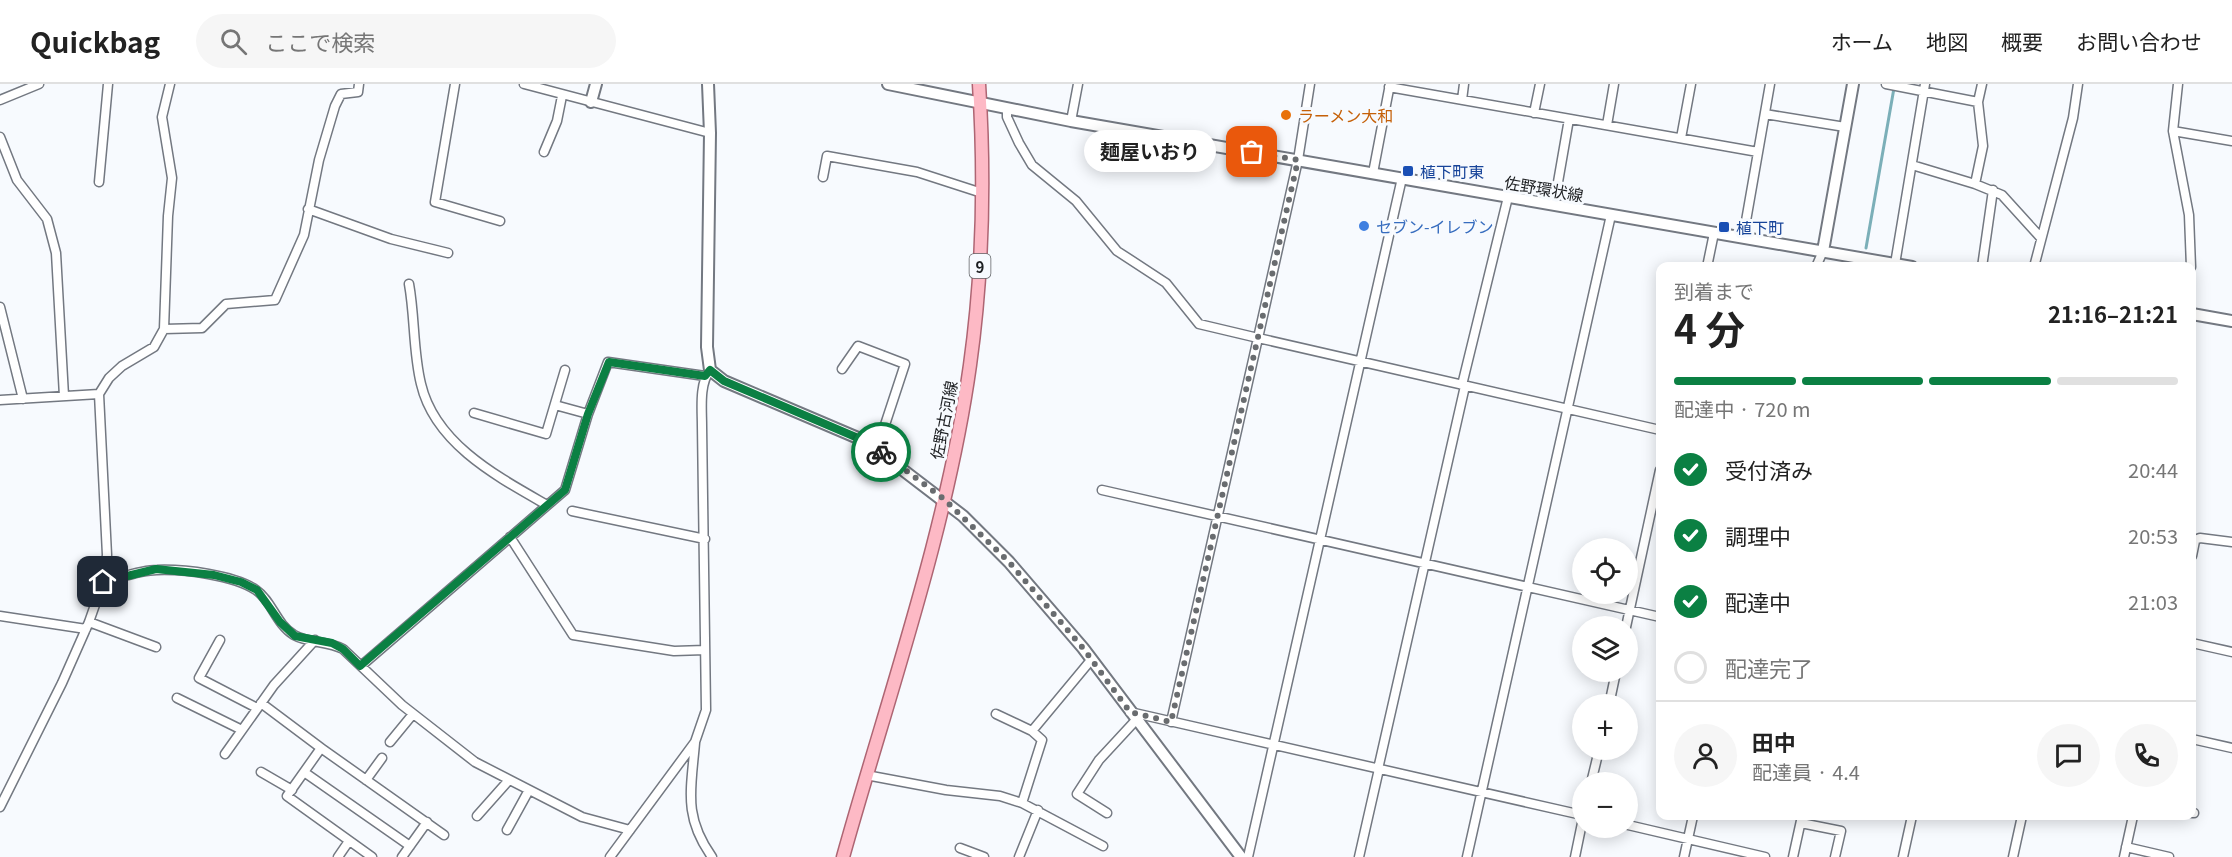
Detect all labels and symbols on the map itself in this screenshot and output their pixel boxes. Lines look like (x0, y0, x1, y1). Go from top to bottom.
place label: ラーメン大和 (1298, 103, 1393, 127)
marker: ラーメン大和 (1279, 108, 1293, 122)
pin (1226, 126, 1277, 177)
callout: 麺屋いおり (1084, 131, 1216, 173)
place label: 植下町東 (1420, 159, 1484, 183)
marker: 植下町東 (1401, 164, 1415, 178)
street label: 佐野環状線 (1503, 169, 1585, 207)
place label: セブン-イレブン (1376, 214, 1494, 238)
place label: 植下町 (1736, 215, 1784, 239)
marker: セブン-イレブン (1357, 219, 1371, 233)
marker: 植下町 (1717, 220, 1731, 234)
road number: 9 (970, 254, 990, 278)
street label: 佐野古河線 (924, 378, 962, 462)
courier (851, 422, 911, 482)
pin (77, 556, 128, 607)

